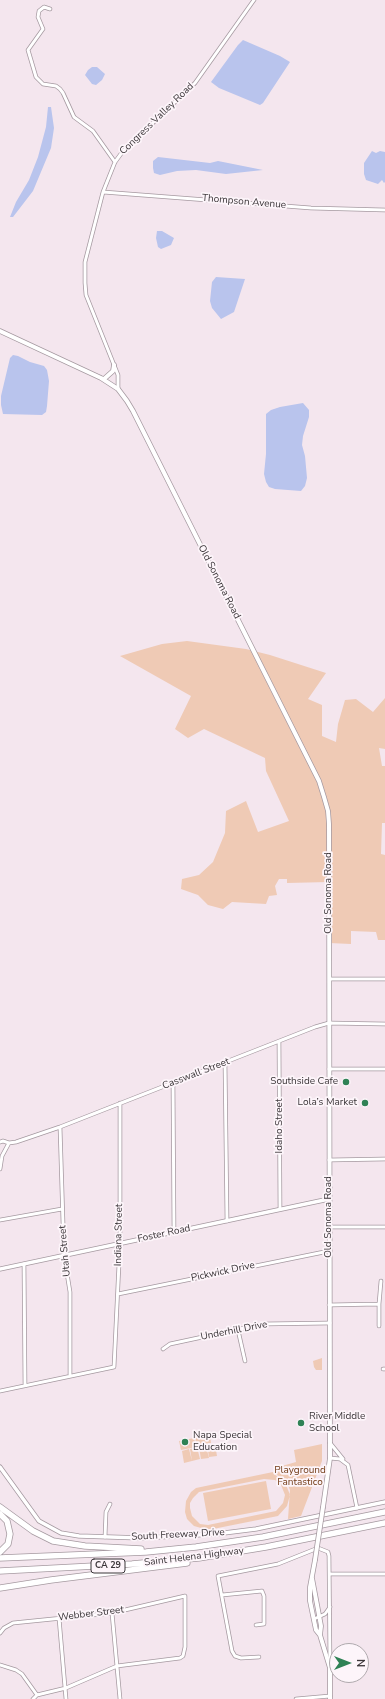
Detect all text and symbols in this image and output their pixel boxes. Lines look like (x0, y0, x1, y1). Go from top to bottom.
street label: Congress Valley Road (118, 81, 196, 157)
street label: Thompson Avenue (201, 192, 287, 212)
street label: Old Sonoma Road (195, 543, 243, 621)
street label: Old Sonoma Road (323, 852, 335, 934)
street label: Casswall Street (161, 1056, 231, 1092)
place label: Southside Cafe (270, 1076, 338, 1088)
marker: Southside Cafe (341, 1077, 351, 1087)
place label: Lola’s Market (298, 1097, 357, 1109)
marker: Lola’s Market (360, 1098, 370, 1108)
street label: Idaho Street (274, 1099, 286, 1153)
street label: Old Sonoma Road (323, 1176, 335, 1258)
street label: Indiana Street (112, 1204, 126, 1266)
street label: Foster Road (136, 1223, 192, 1245)
street label: Utah Street (57, 1225, 73, 1277)
street label: Pickwick Drive (190, 1259, 256, 1285)
street label: Underhill Drive (200, 1319, 268, 1343)
place label: River Middle School (309, 1411, 365, 1434)
marker: River Middle School (296, 1418, 306, 1428)
place label: Napa Special Education (193, 1430, 252, 1454)
marker: Napa Special Education (180, 1437, 190, 1447)
park label: Playground Fantastico (274, 1465, 326, 1488)
street label: South Freeway Drive (131, 1527, 225, 1543)
street label: Saint Helena Highway (143, 1545, 245, 1569)
road number: CA 29 (91, 1559, 125, 1573)
street label: Webber Street (57, 1604, 125, 1624)
north arrow (329, 1643, 369, 1683)
text: N (353, 1659, 368, 1667)

